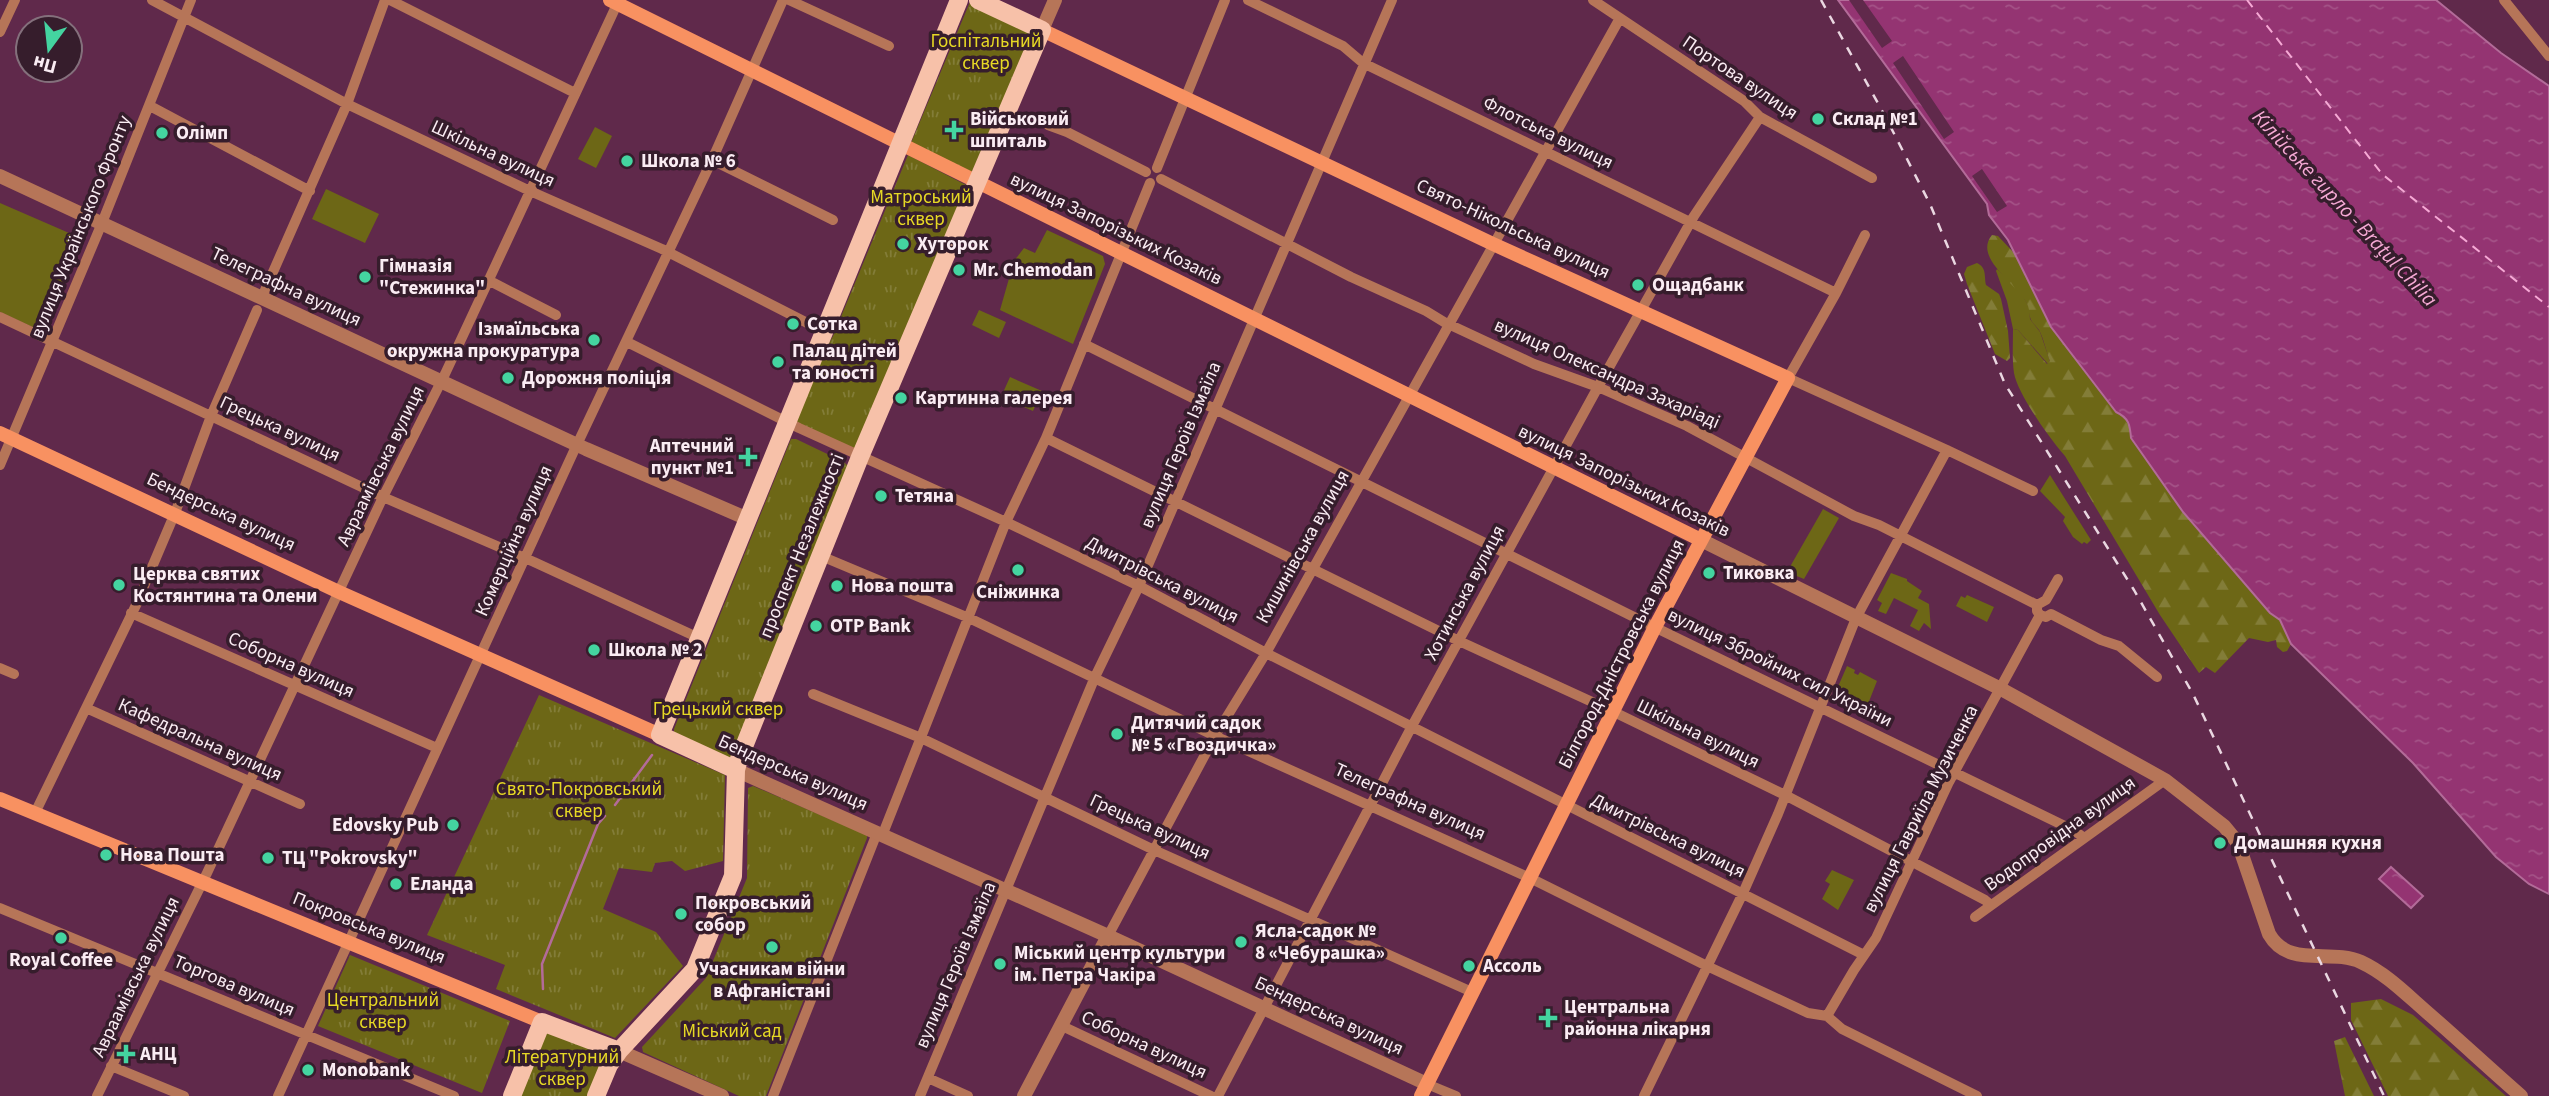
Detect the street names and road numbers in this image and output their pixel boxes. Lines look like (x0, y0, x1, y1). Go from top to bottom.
street label: Портова вулиця (1677, 29, 1803, 127)
street label: Флотська вулиця (1478, 90, 1618, 176)
street label: вулиця Українського Фронту (24, 111, 138, 343)
street label: Шкільна вулиця (427, 114, 559, 194)
street label: вулиця Запорізьких Козаків (1006, 166, 1226, 292)
street label: Свято-Нікольська вулиця (1412, 172, 1614, 286)
street label: Телеграфна вулиця (206, 240, 366, 334)
street label: вулиця Олександра Захаріаді (1490, 312, 1724, 436)
street label: вулиця Героїв Ізмаїла (1134, 357, 1228, 533)
street label: Авраамівська вулиця (330, 381, 432, 551)
street label: Грецька вулиця (215, 389, 345, 469)
street label: вулиця Запорізьких Козаків (1514, 418, 1734, 544)
street label: проспект Незалежності (753, 450, 851, 642)
street label: Комерційна вулиця (469, 461, 559, 621)
street label: Кишинівська вулиця (1250, 465, 1356, 629)
street label: Бендерська вулиця (142, 466, 300, 558)
street label: Хотинська вулиця (1418, 521, 1512, 665)
street label: Дмитрівська вулиця (1081, 530, 1243, 630)
street label: Білгород-Дністровська вулиця (1552, 534, 1692, 774)
street label: вулиця Збройних сил України (1663, 602, 1897, 734)
street label: Соборна вулиця (223, 625, 359, 705)
street label: Кафедральна вулиця (114, 692, 286, 788)
street label: Шкільна вулиця (1632, 693, 1764, 775)
street label: вулиця Гавриїла Музиченка (1857, 700, 1985, 918)
street label: Бендерська вулиця (714, 728, 872, 818)
street label: Телеграфна вулиця (1330, 757, 1490, 847)
street label: Водопровідна вулиця (1979, 770, 2141, 898)
street label: Грецька вулиця (1085, 787, 1215, 867)
street label: Дмитрівська вулиця (1586, 787, 1750, 885)
street label: вулиця Героїв Ізмаїла (909, 877, 1003, 1053)
street label: Покровська вулиця (289, 885, 449, 971)
street label: Авраамівська вулиця (85, 892, 187, 1062)
street label: Торгова вулиця (169, 948, 299, 1024)
street label: Бендерська вулиця (1250, 970, 1408, 1062)
street label: Соборна вулиця (1077, 1004, 1211, 1086)

